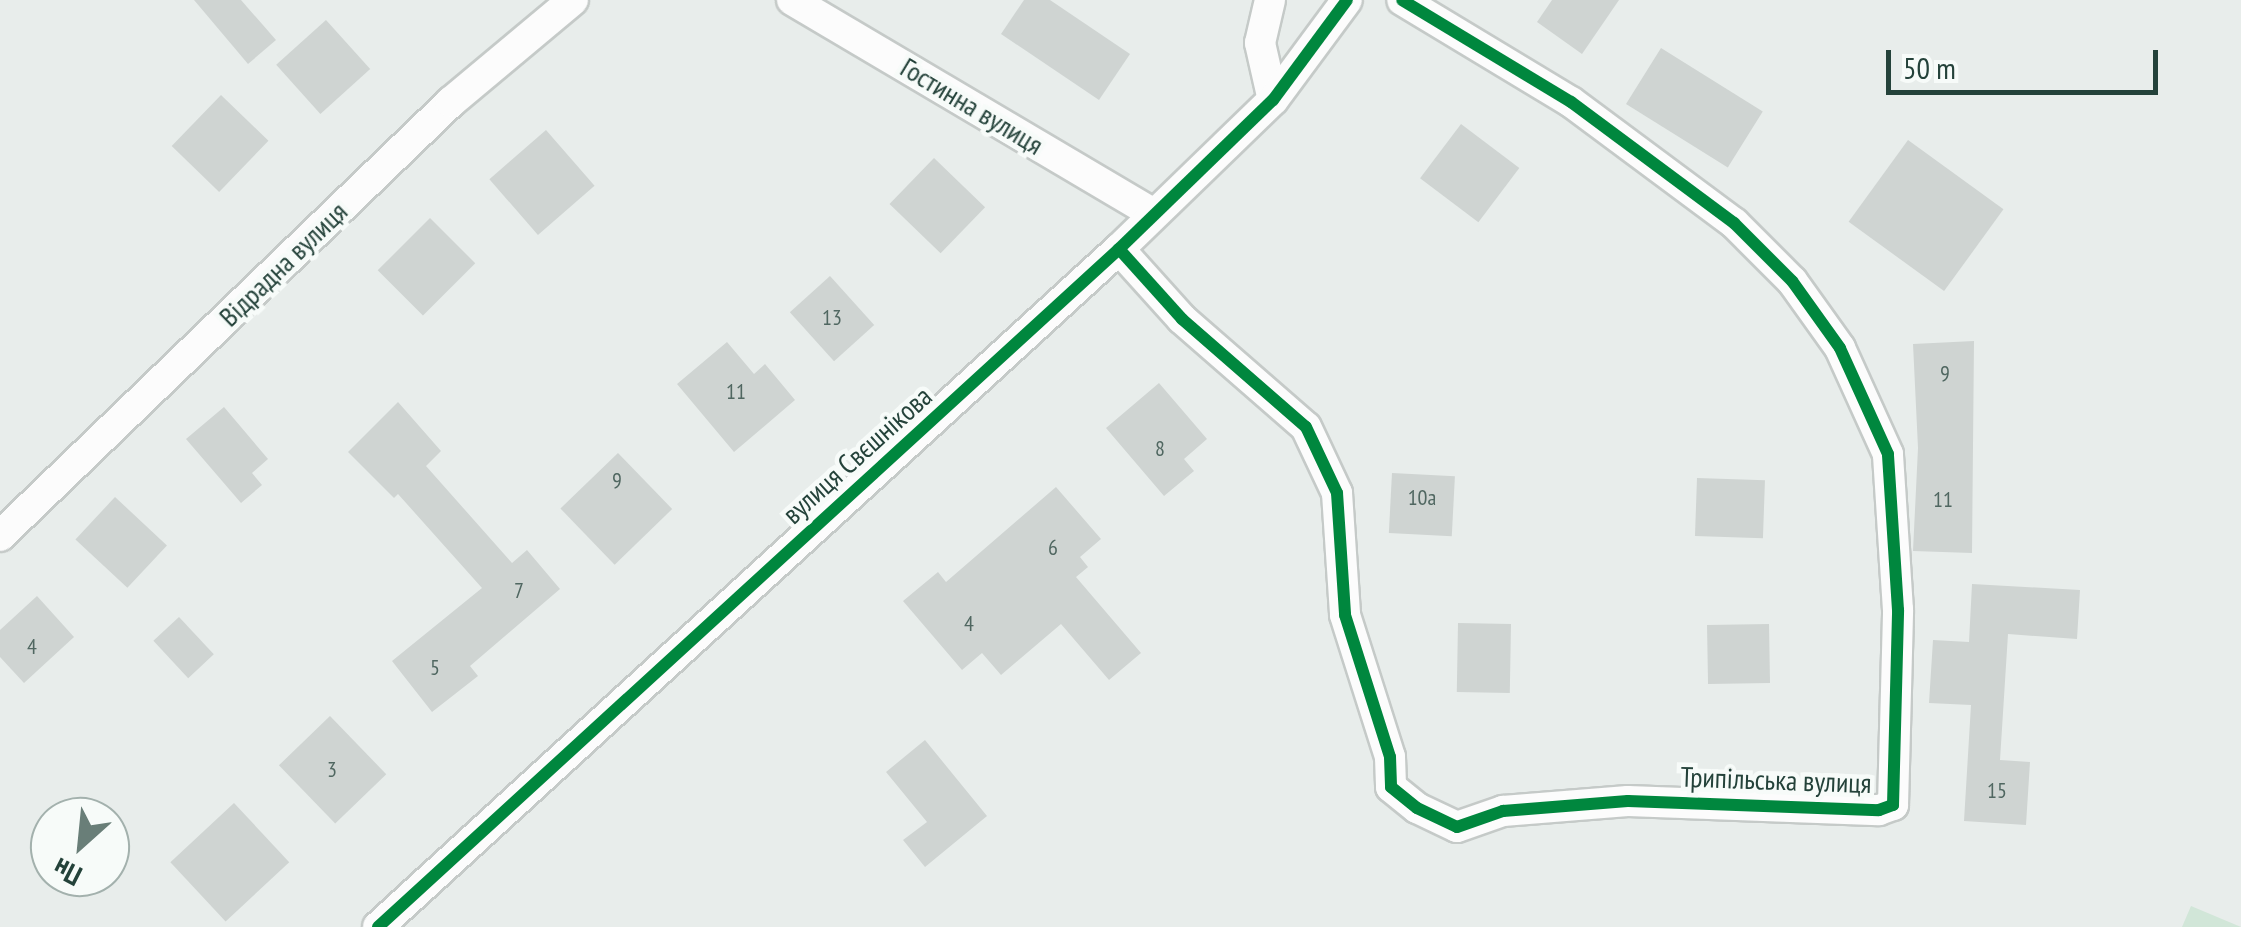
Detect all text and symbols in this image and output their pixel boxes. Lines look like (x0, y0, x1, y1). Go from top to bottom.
scale bar (1891, 30, 2164, 92)
text: 50 m (1903, 48, 1956, 87)
street label: Гостинна вулиця (895, 50, 1049, 162)
street label: Відрадна вулиця (212, 195, 354, 333)
house number: 13 (822, 305, 842, 331)
house number: 9 (1940, 361, 1950, 387)
house number: 11 (726, 379, 746, 405)
street label: вулиця Свєшнікова (776, 379, 938, 531)
house number: 8 (1155, 436, 1165, 462)
house number: 9 (612, 468, 622, 494)
house number: 10а (1408, 485, 1436, 511)
house number: 11 (1933, 487, 1953, 513)
house number: 6 (1048, 535, 1058, 561)
house number: 7 (514, 578, 524, 604)
house number: 4 (964, 611, 974, 637)
house number: 4 (27, 634, 37, 660)
house number: 5 (430, 655, 440, 681)
house number: 3 (327, 757, 337, 783)
street label: Трипільська вулиця (1680, 760, 1872, 800)
house number: 15 (1987, 778, 2007, 804)
north arrow (30, 797, 130, 897)
text: Пн (47, 850, 88, 895)

